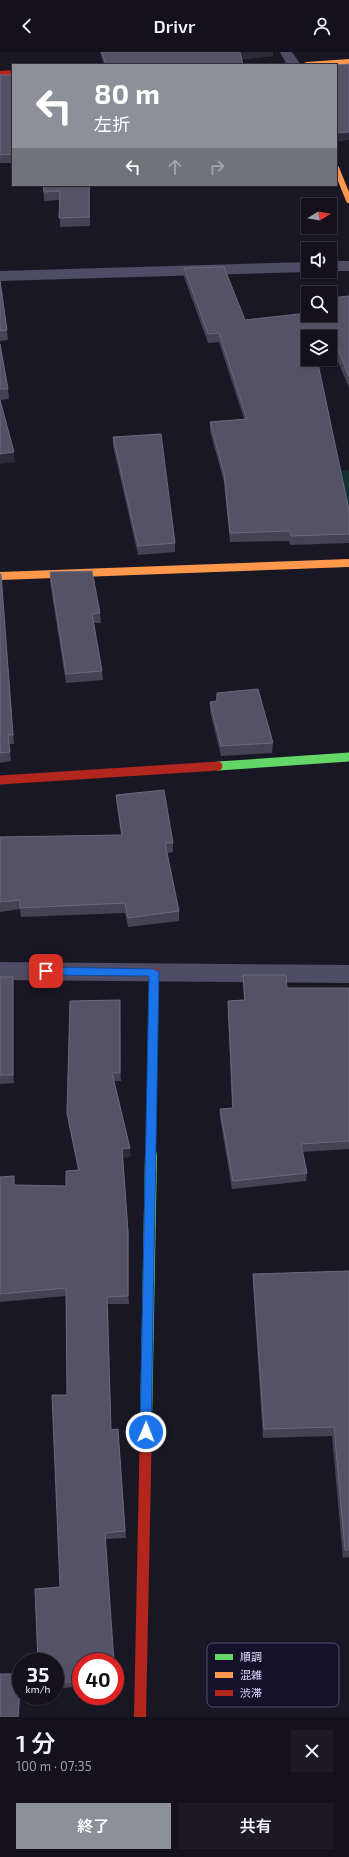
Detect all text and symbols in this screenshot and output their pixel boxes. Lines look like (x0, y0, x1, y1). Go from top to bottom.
icon: back (16, 15, 38, 37)
text: Drivr (154, 15, 195, 37)
icon: person (311, 15, 333, 37)
text: 80 m (94, 76, 160, 110)
icon: left (28, 80, 80, 132)
text: 左折 (94, 113, 130, 135)
icon: left (122, 156, 144, 178)
icon: ahead (164, 156, 186, 178)
icon: right (206, 156, 228, 178)
north arrow (301, 198, 337, 234)
map controls (301, 198, 337, 366)
button: sound (301, 242, 337, 278)
button: search (301, 286, 337, 322)
button: layers (301, 330, 337, 366)
pin (29, 954, 63, 988)
icon: arrive (35, 960, 57, 982)
position arrow (125, 1411, 167, 1453)
legend (207, 1643, 339, 1707)
text: 順調 (240, 1650, 262, 1663)
speed limit sign: 40 (72, 1653, 124, 1705)
text: 35 (27, 1662, 49, 1686)
text: 混雑 (240, 1668, 262, 1681)
text: km/h (26, 1683, 50, 1695)
text: 渋滞 (240, 1686, 262, 1699)
text: 1 分 (16, 1728, 55, 1757)
button: close (291, 1730, 333, 1772)
text: 100 m · 07:35 (16, 1758, 92, 1774)
button: 終了 (16, 1803, 171, 1849)
button: 共有 (179, 1803, 333, 1849)

